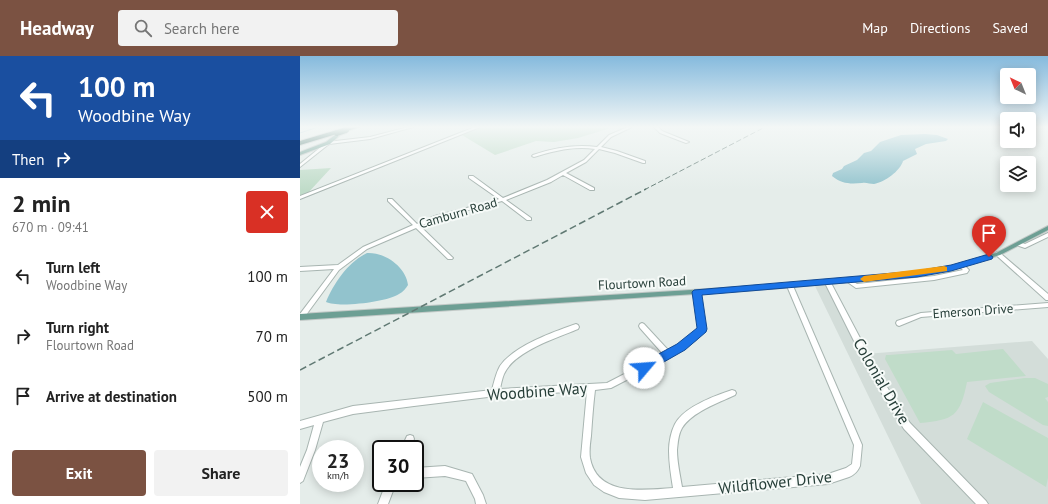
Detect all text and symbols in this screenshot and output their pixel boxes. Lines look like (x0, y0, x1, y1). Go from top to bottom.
search box (118, 10, 398, 46)
text: Headway (20, 16, 94, 40)
icon: search (132, 17, 154, 39)
text: Search here (164, 19, 240, 38)
text: Map (862, 19, 888, 37)
text: Directions (910, 19, 970, 37)
text: Saved (992, 19, 1028, 37)
text: 100 m (78, 68, 155, 105)
north arrow (1000, 68, 1036, 104)
map controls (1000, 68, 1036, 192)
icon: left (12, 72, 64, 124)
text: Woodbine Way (78, 104, 191, 127)
button: sound (1000, 112, 1036, 148)
icon: right (52, 148, 74, 170)
text: Then (12, 150, 44, 169)
button: layers (1000, 156, 1036, 192)
text: 2 min (12, 188, 71, 219)
button: close (246, 191, 288, 233)
street label: Camburn Road (417, 194, 499, 232)
pin (972, 216, 1006, 257)
text: 670 m · 09:41 (12, 219, 89, 236)
icon: arrive (978, 222, 1000, 244)
text: Turn left (46, 258, 100, 277)
icon: left (12, 265, 34, 287)
text: 100 m (247, 267, 288, 286)
street label: Flourtown Road (598, 272, 686, 294)
text: Woodbine Way (46, 277, 127, 294)
street label: Emerson Drive (932, 300, 1014, 322)
text: Turn right (46, 318, 109, 337)
icon: right (12, 325, 34, 347)
text: 70 m (255, 327, 288, 346)
street label: Colonial Drive (849, 334, 915, 428)
text: Flourtown Road (46, 337, 134, 354)
position arrow (623, 347, 665, 389)
street label: Woodbine Way (486, 377, 588, 404)
icon: arrive (12, 385, 34, 407)
text: Arrive at destination (46, 387, 177, 406)
text: 500 m (247, 387, 288, 406)
speed limit sign: 30 (372, 440, 424, 492)
text: 23 (327, 448, 349, 474)
button: Exit (12, 450, 146, 496)
button: Share (154, 450, 288, 496)
street label: Wildflower Drive (717, 466, 833, 498)
text: km/h (327, 469, 349, 482)

